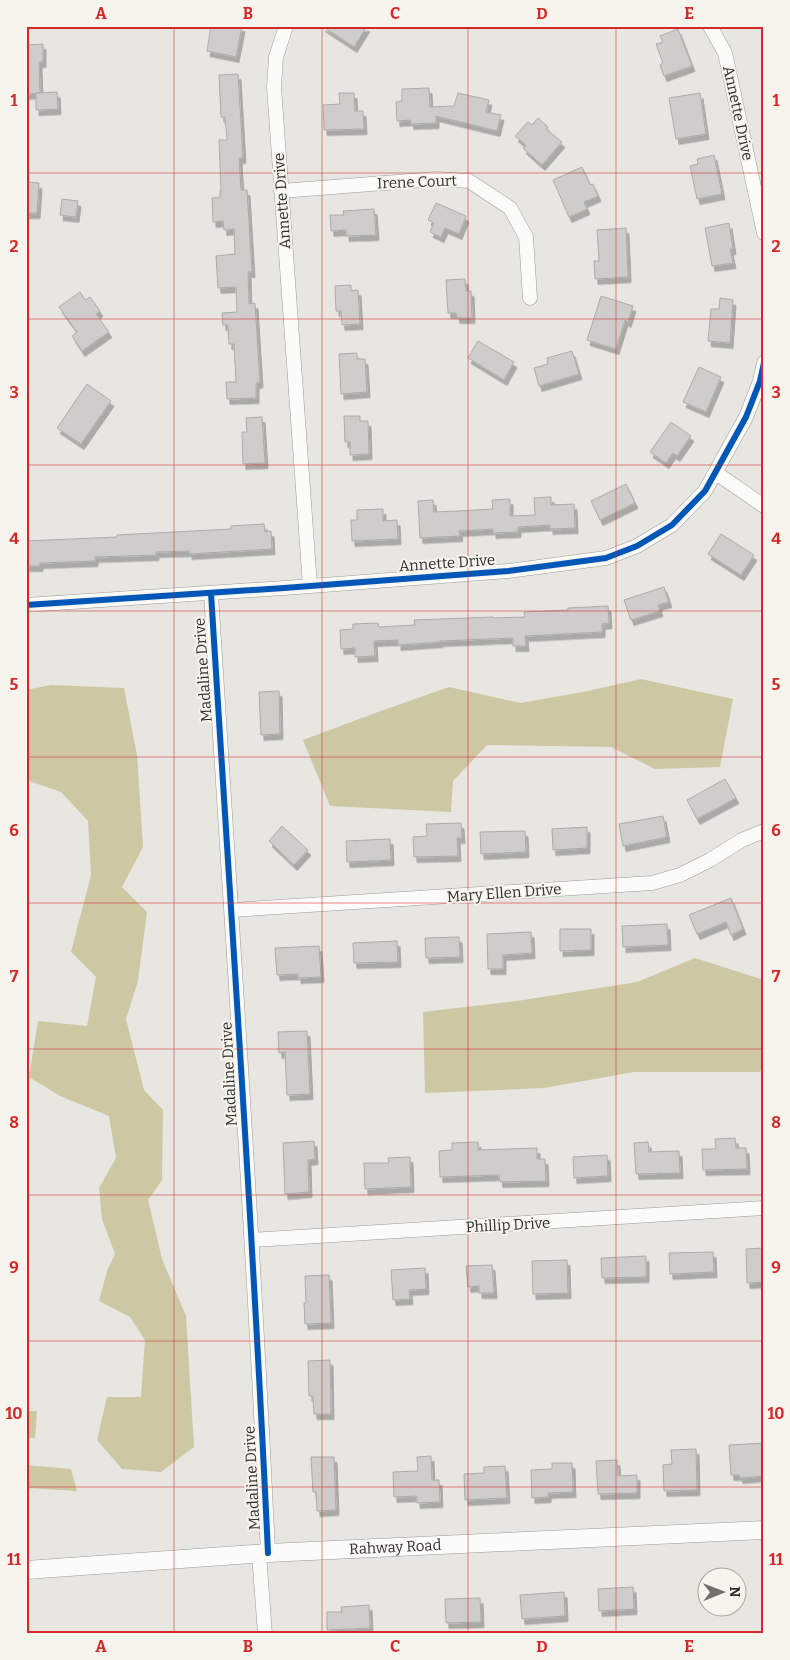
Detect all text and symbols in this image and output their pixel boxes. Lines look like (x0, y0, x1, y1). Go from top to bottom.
text: A (95, 4, 107, 23)
text: B (243, 4, 253, 23)
text: C (390, 4, 400, 23)
text: D (536, 4, 548, 23)
text: E (684, 4, 694, 23)
street label: Annette Drive (719, 64, 757, 162)
text: 1 (11, 91, 18, 110)
text: 1 (773, 91, 780, 110)
street label: Annette Drive (270, 152, 294, 250)
street label: Irene Court (377, 172, 458, 192)
text: 2 (9, 237, 19, 256)
text: 2 (771, 237, 781, 256)
text: 3 (9, 383, 19, 402)
text: 3 (771, 383, 781, 402)
text: 4 (9, 529, 19, 548)
text: 4 (771, 529, 781, 548)
street label: Annette Drive (398, 551, 496, 575)
street label: Madaline Drive (190, 617, 216, 723)
text: 5 (10, 675, 19, 694)
text: 5 (772, 675, 781, 694)
text: 6 (9, 821, 19, 840)
text: 6 (771, 821, 781, 840)
street label: Mary Ellen Drive (446, 880, 562, 906)
text: 7 (10, 967, 19, 986)
text: 7 (772, 967, 781, 986)
street label: Madaline Drive (217, 1021, 241, 1127)
text: 8 (9, 1113, 19, 1132)
text: 8 (771, 1113, 781, 1132)
street label: Phillip Drive (465, 1214, 551, 1236)
text: 9 (9, 1258, 19, 1277)
text: 9 (771, 1258, 781, 1277)
text: 10 (5, 1404, 23, 1423)
text: 10 (767, 1404, 785, 1423)
street label: Madaline Drive (240, 1425, 264, 1531)
street label: Rahway Road (349, 1536, 442, 1558)
text: 11 (7, 1550, 21, 1569)
text: 11 (769, 1550, 783, 1569)
north arrow (698, 1568, 748, 1618)
text: N (726, 1586, 743, 1598)
text: A (95, 1637, 107, 1656)
text: B (243, 1637, 253, 1656)
text: C (390, 1637, 400, 1656)
text: D (536, 1637, 548, 1656)
text: E (684, 1637, 694, 1656)

